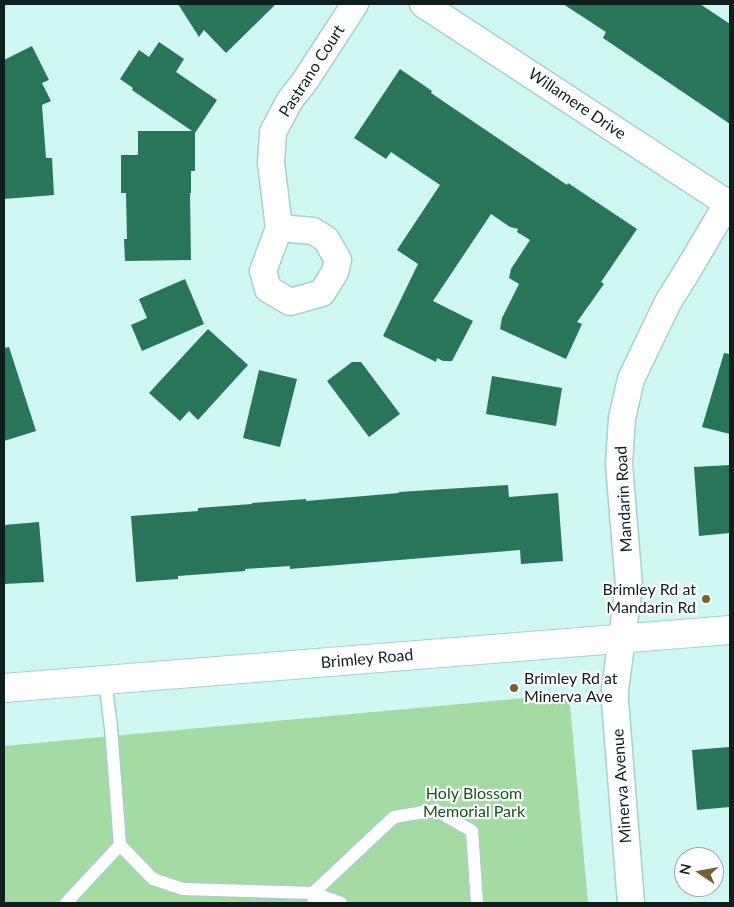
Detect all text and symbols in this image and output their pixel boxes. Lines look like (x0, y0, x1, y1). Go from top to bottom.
street label: Pastrano Court (275, 21, 349, 121)
street label: Willamere Drive (525, 64, 629, 144)
street label: Mandarin Road (612, 445, 636, 553)
place label: Brimley Rd at Mandarin Rd (602, 580, 696, 618)
marker: Brimley Rd at Mandarin Rd (700, 593, 712, 605)
street label: Brimley Road (320, 645, 414, 673)
place label: Brimley Rd at Minerva Ave (524, 669, 618, 707)
marker: Brimley Rd at Minerva Ave (508, 682, 520, 694)
street label: Minerva Avenue (608, 728, 636, 844)
park label: Holy Blossom Memorial Park (423, 784, 525, 822)
north arrow (674, 847, 724, 897)
text: N (675, 862, 694, 876)

